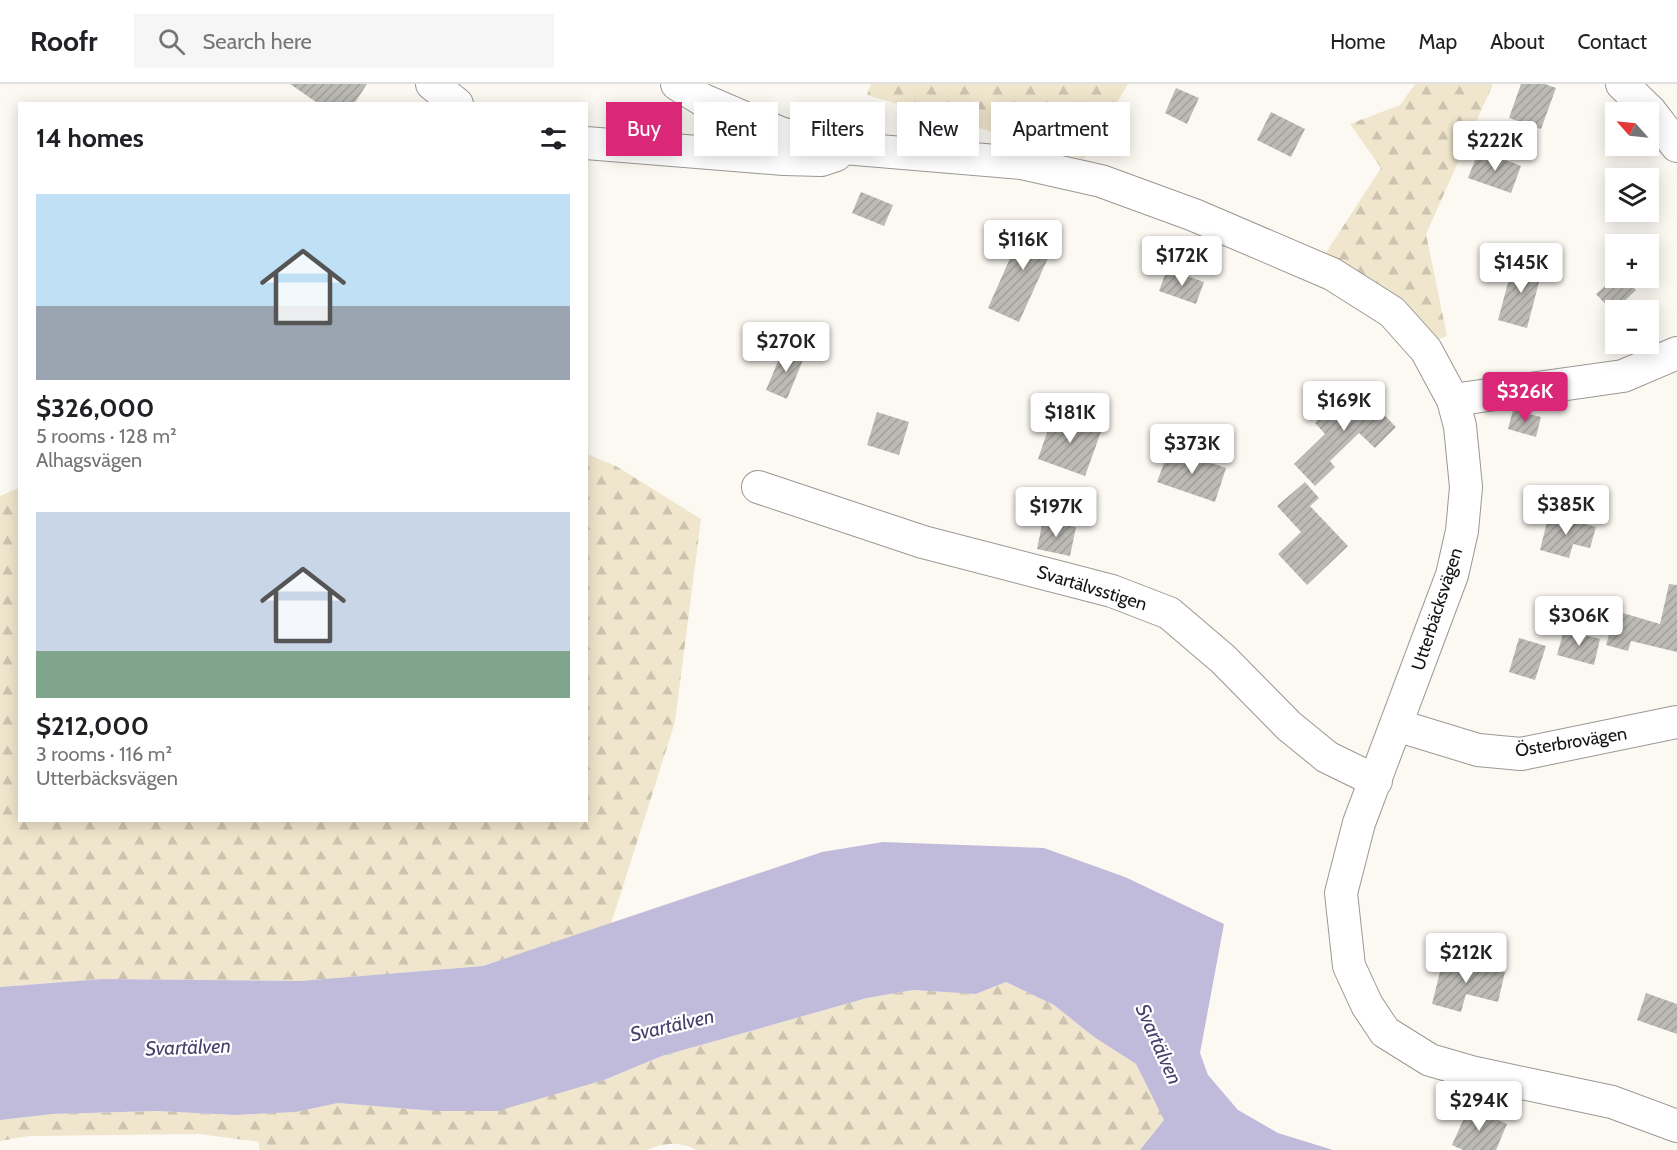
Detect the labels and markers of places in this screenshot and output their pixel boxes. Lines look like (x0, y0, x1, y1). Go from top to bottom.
pin: $222K (1453, 121, 1537, 172)
pin: $116K (981, 220, 1065, 271)
pin: $172K (1140, 236, 1224, 287)
pin: $145K (1479, 243, 1563, 294)
pin: $270K (744, 322, 828, 373)
pin: $326K (1483, 372, 1567, 423)
pin: $169K (1302, 381, 1386, 432)
pin: $181K (1028, 393, 1112, 444)
pin: $373K (1150, 424, 1234, 475)
pin: $385K (1524, 485, 1608, 536)
pin: $197K (1014, 487, 1098, 538)
pin: $306K (1537, 596, 1621, 647)
pin: $212K (1424, 933, 1508, 984)
pin: $294K (1437, 1081, 1521, 1132)

